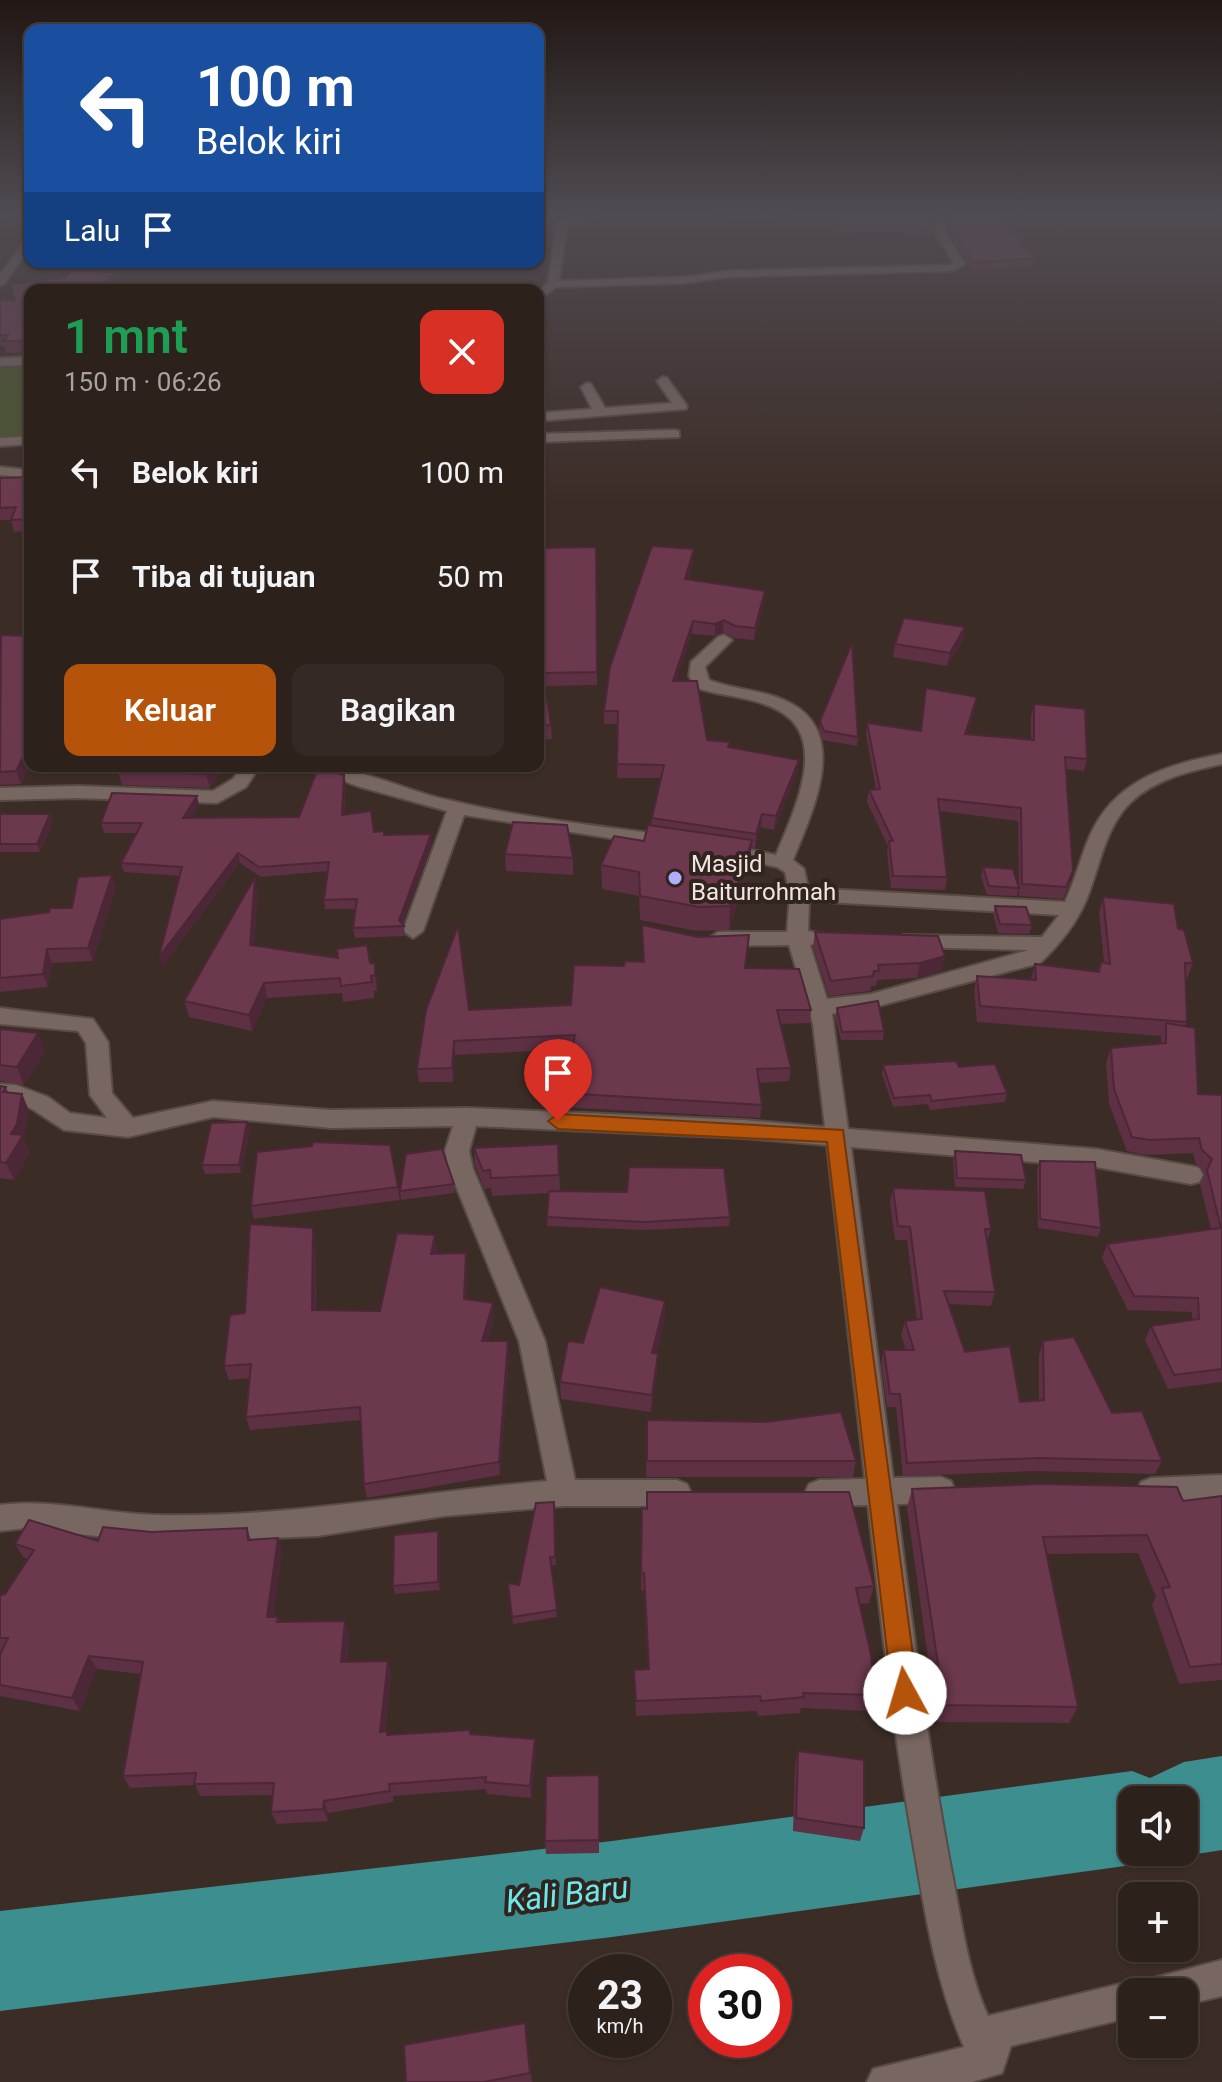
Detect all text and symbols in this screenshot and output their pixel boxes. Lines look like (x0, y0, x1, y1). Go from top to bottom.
text: 100 m (196, 54, 355, 120)
icon: left (64, 56, 168, 160)
text: Belok kiri (196, 121, 342, 163)
icon: arrive (136, 208, 180, 252)
text: Lalu (64, 213, 120, 248)
text: 1 mnt (64, 308, 188, 365)
button: close (420, 310, 504, 394)
text: 150 m · 06:26 (64, 367, 222, 397)
icon: left (64, 450, 108, 494)
text: Belok kiri (132, 455, 259, 490)
text: 100 m (420, 455, 504, 490)
icon: arrive (64, 554, 108, 598)
text: Tiba di tujuan (132, 559, 316, 594)
text: 50 m (437, 559, 504, 594)
button: Keluar (64, 664, 276, 756)
button: Bagikan (292, 664, 504, 756)
place label: Masjid Baiturrohmah (691, 850, 836, 906)
marker: Masjid Baiturrohmah (666, 869, 684, 887)
pin (524, 1039, 592, 1121)
icon: arrive (536, 1051, 580, 1095)
position arrow (863, 1651, 947, 1735)
map controls (1118, 1786, 1198, 2058)
button: sound (1118, 1786, 1198, 1866)
water label: Kali Baru (504, 1868, 630, 1920)
button: + (1118, 1882, 1198, 1962)
speed limit sign: 30 (688, 1954, 792, 2058)
text: 23 (597, 1972, 643, 2019)
button: − (1118, 1978, 1198, 2058)
text: km/h (597, 2014, 643, 2038)

